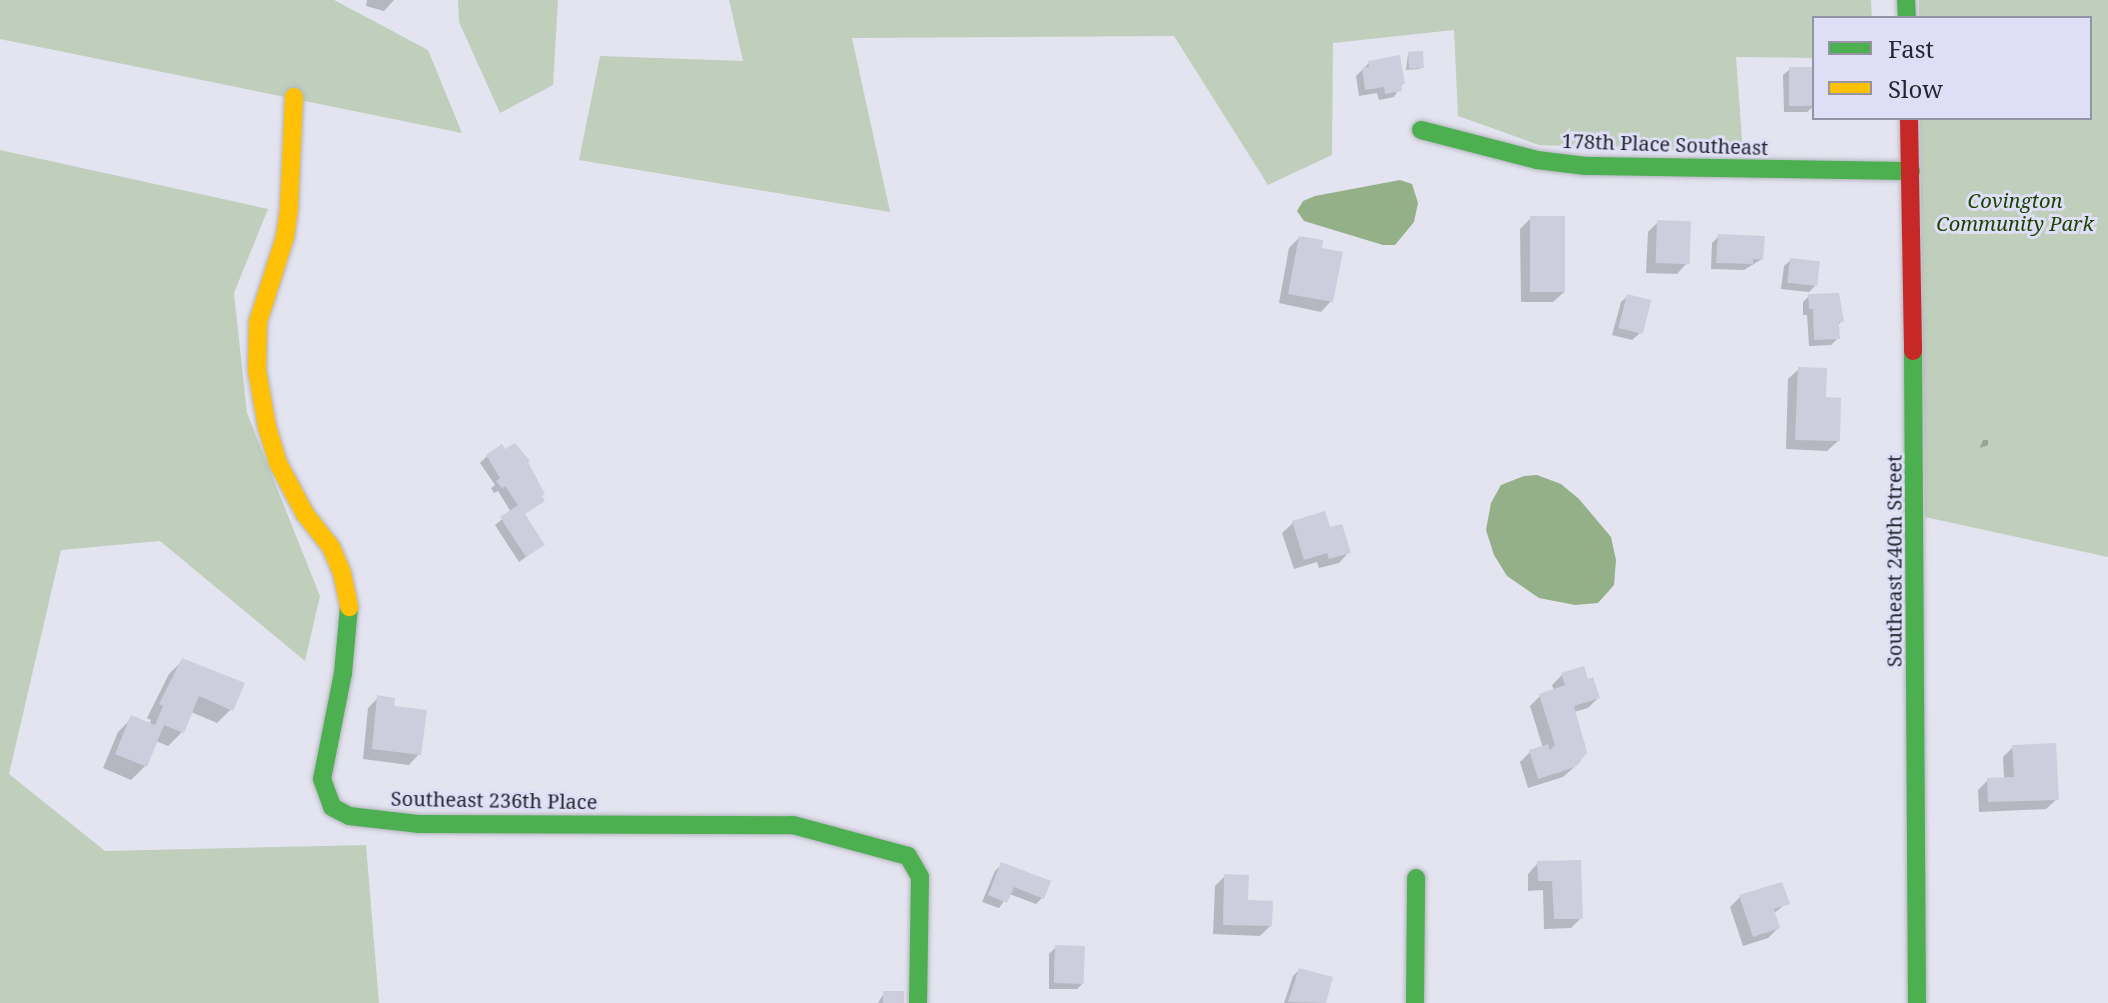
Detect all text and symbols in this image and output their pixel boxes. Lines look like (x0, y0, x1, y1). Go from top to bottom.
legend (1812, 16, 2092, 120)
text: Fast (1888, 32, 1934, 65)
text: Slow (1888, 72, 1943, 105)
street label: 178th Place Southeast (1561, 128, 1769, 160)
park label: Covington Community Park (1936, 188, 2094, 235)
street label: Southeast 240th Street (1882, 455, 1906, 667)
street label: Southeast 236th Place (390, 786, 598, 814)

